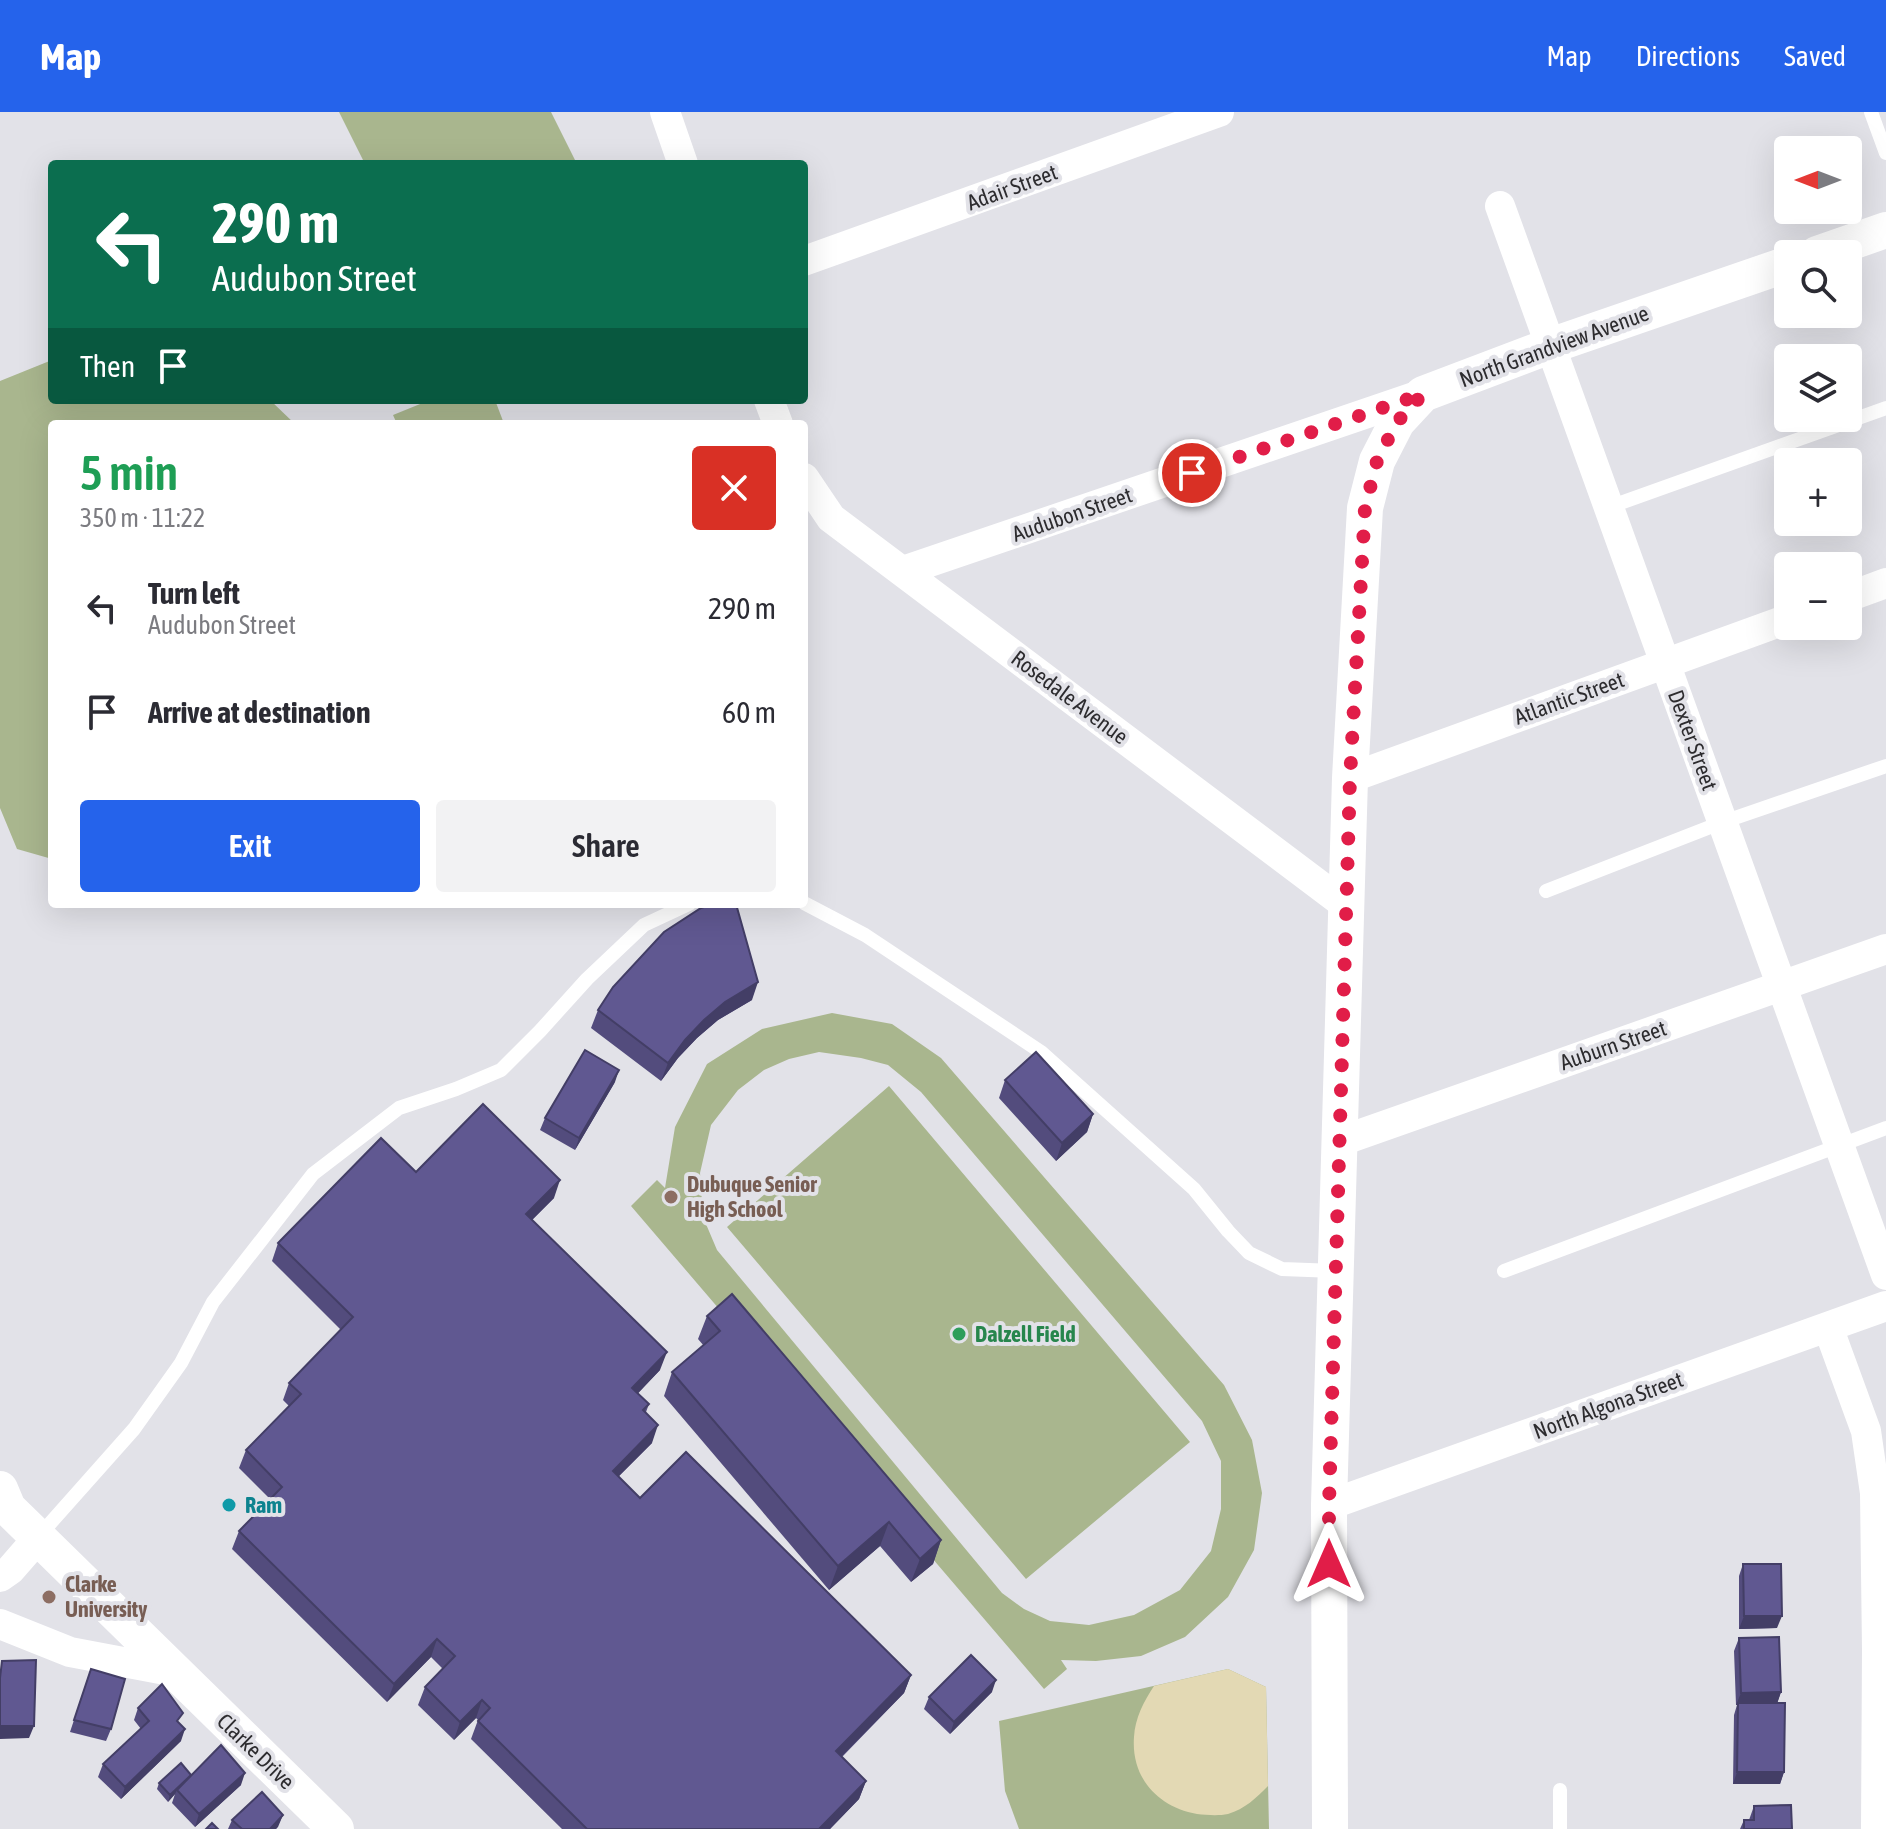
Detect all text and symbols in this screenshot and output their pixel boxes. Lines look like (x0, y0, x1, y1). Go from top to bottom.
text: Map (40, 35, 101, 78)
text: Map (1547, 40, 1592, 72)
text: Directions (1636, 40, 1740, 72)
text: Saved (1784, 40, 1846, 72)
north arrow (1774, 136, 1862, 224)
map controls (1774, 136, 1862, 640)
street label: Adair Street (963, 159, 1061, 215)
text: 290 m (212, 191, 339, 255)
icon: left (80, 192, 184, 296)
button: search (1774, 240, 1862, 328)
text: Audubon Street (212, 257, 417, 299)
street label: North Grandview Avenue (1456, 300, 1652, 392)
icon: arrive (151, 344, 195, 388)
button: layers (1774, 344, 1862, 432)
text: Then (80, 349, 135, 383)
pin (1158, 439, 1226, 507)
text: 5 min (80, 445, 178, 500)
button: close (692, 446, 776, 530)
button: + (1774, 448, 1862, 536)
icon: arrive (1170, 451, 1214, 495)
street label: Audubon Street (1009, 481, 1135, 547)
text: 350 m · 11:22 (80, 503, 205, 533)
button: − (1774, 552, 1862, 640)
text: Turn left (148, 576, 240, 610)
icon: left (80, 586, 124, 630)
text: 290 m (708, 591, 776, 625)
text: Audubon Street (148, 610, 296, 640)
street label: Rosedale Avenue (1007, 645, 1133, 749)
street label: Atlantic Street (1511, 666, 1627, 730)
street label: Dexter Street (1663, 686, 1723, 794)
icon: arrive (80, 690, 124, 734)
text: Arrive at destination (148, 695, 370, 729)
text: 60 m (722, 695, 776, 729)
button: Exit (80, 800, 420, 892)
button: Share (436, 800, 776, 892)
street label: Auburn Street (1556, 1015, 1670, 1075)
place label: Dubuque Senior High School (687, 1171, 817, 1222)
marker: Dubuque Senior High School (662, 1188, 680, 1206)
place label: Dalzell Field (975, 1321, 1076, 1347)
marker: Dalzell Field (950, 1325, 968, 1343)
street label: North Algona Street (1530, 1366, 1686, 1444)
place label: Ram (245, 1492, 282, 1518)
marker: Ram (220, 1496, 238, 1514)
position arrow (1287, 1522, 1371, 1606)
place label: Clarke University (65, 1571, 147, 1622)
marker: Clarke University (40, 1588, 58, 1606)
street label: Clarke Drive (212, 1708, 300, 1794)

